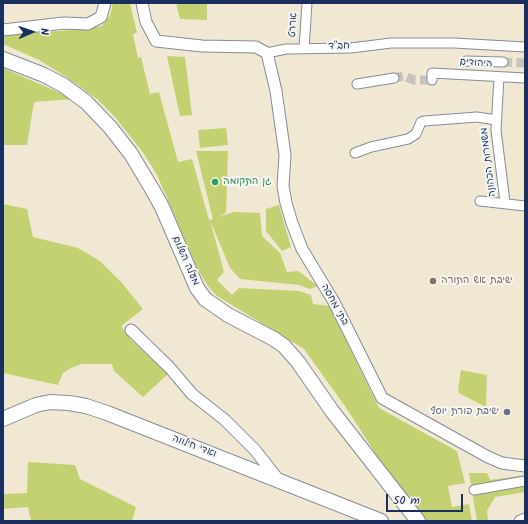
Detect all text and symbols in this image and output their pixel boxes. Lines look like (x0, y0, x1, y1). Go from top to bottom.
north arrow (12, 12, 52, 52)
street label: אררט (287, 12, 301, 38)
text: N (35, 28, 53, 35)
street label: חב"ד (328, 41, 350, 53)
street label: היהודים (459, 57, 493, 71)
street label: משמרות הכהונה (479, 127, 499, 197)
place label: גן התקומה (223, 176, 271, 188)
marker: גן התקומה (210, 177, 220, 187)
street label: מעלה השלום (169, 234, 201, 288)
place label: ישיבת אש התורה (441, 275, 513, 287)
marker: ישיבת אש התורה (428, 276, 438, 286)
street label: בתי מחסה (318, 282, 350, 328)
place label: ישיבת פורת יוסף (430, 406, 499, 418)
marker: ישיבת פורת יוסף (502, 407, 512, 417)
street label: ואדי חילווה (170, 433, 218, 461)
scale bar (388, 486, 465, 512)
text: 50 m (393, 491, 420, 510)

